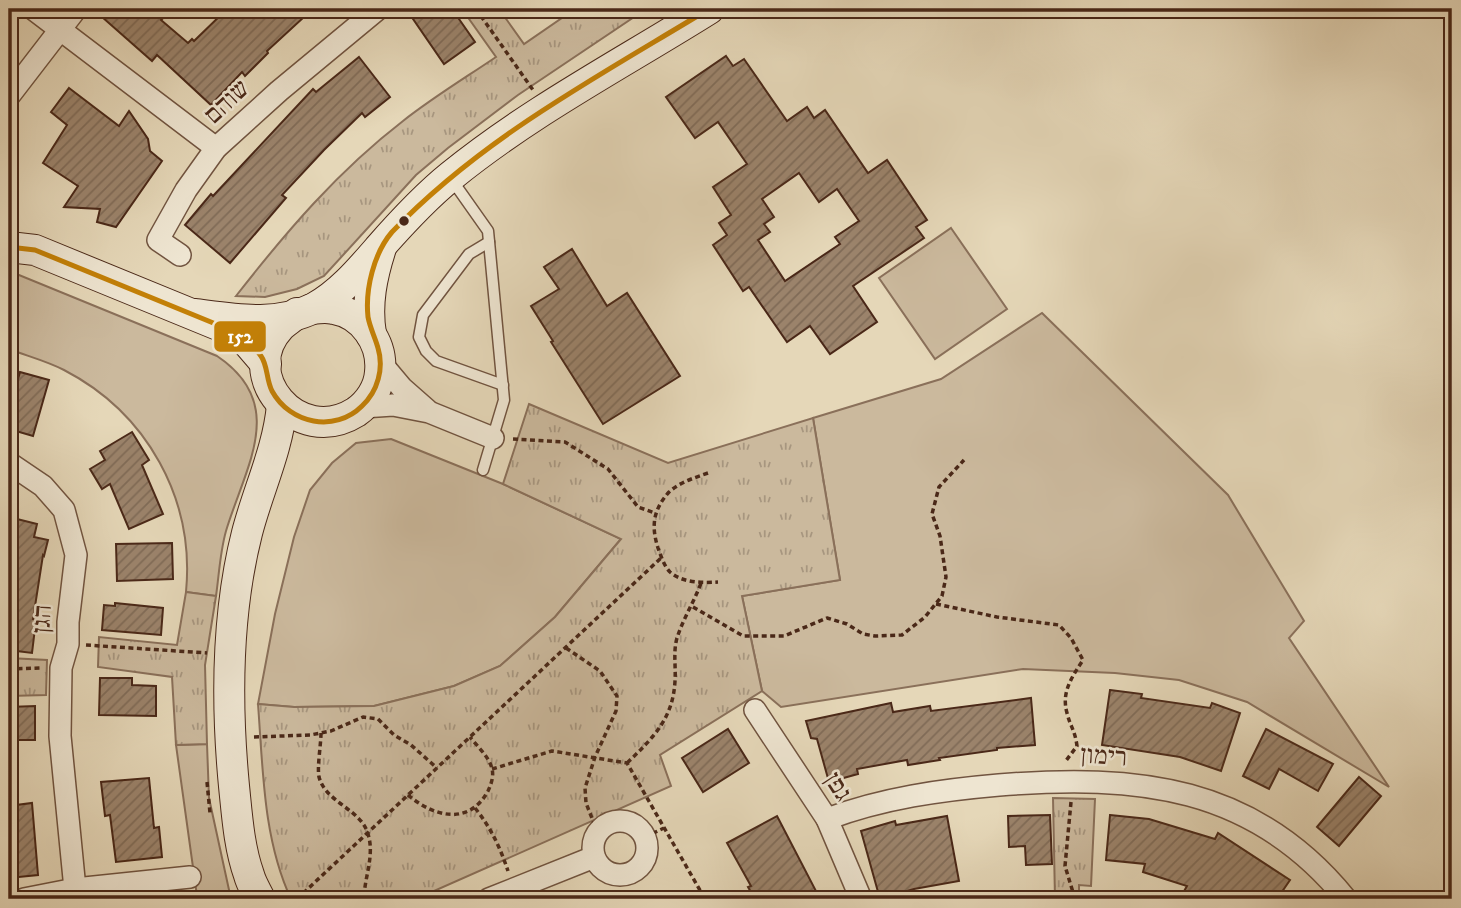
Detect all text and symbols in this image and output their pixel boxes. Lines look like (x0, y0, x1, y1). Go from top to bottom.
street label: שוהם (197, 73, 257, 132)
unlabelled marker (397, 214, 411, 228)
line badge: 152 (213, 320, 267, 353)
text: 152 (227, 326, 253, 349)
street label: הגן (25, 604, 60, 635)
street label: רימון (1079, 738, 1128, 775)
street label: גפן (816, 766, 859, 808)

